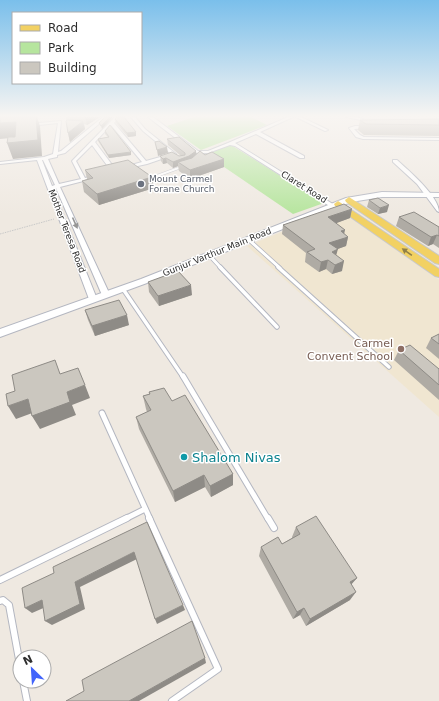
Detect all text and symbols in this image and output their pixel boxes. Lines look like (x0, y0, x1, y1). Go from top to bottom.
legend (12, 12, 142, 84)
text: Road (48, 21, 78, 35)
text: Park (48, 41, 74, 55)
text: Building (48, 61, 97, 75)
street label: Claret Road (279, 169, 329, 205)
place label: Mount Carmel Forane Church (149, 174, 215, 194)
marker: Mount Carmel Forane Church (136, 179, 146, 189)
street label: Mother Teresa Road (46, 188, 88, 274)
one-way arrow (72, 217, 78, 229)
street label: Gunjur Varthur Main Road (161, 226, 273, 278)
one-way arrow (402, 248, 412, 256)
place label: Carmel Convent School (307, 337, 393, 363)
marker: Carmel Convent School (396, 344, 406, 354)
place label: Shalom Nivas (192, 450, 281, 465)
marker: Shalom Nivas (179, 452, 189, 462)
north arrow (12, 649, 52, 689)
text: N (21, 653, 35, 668)

